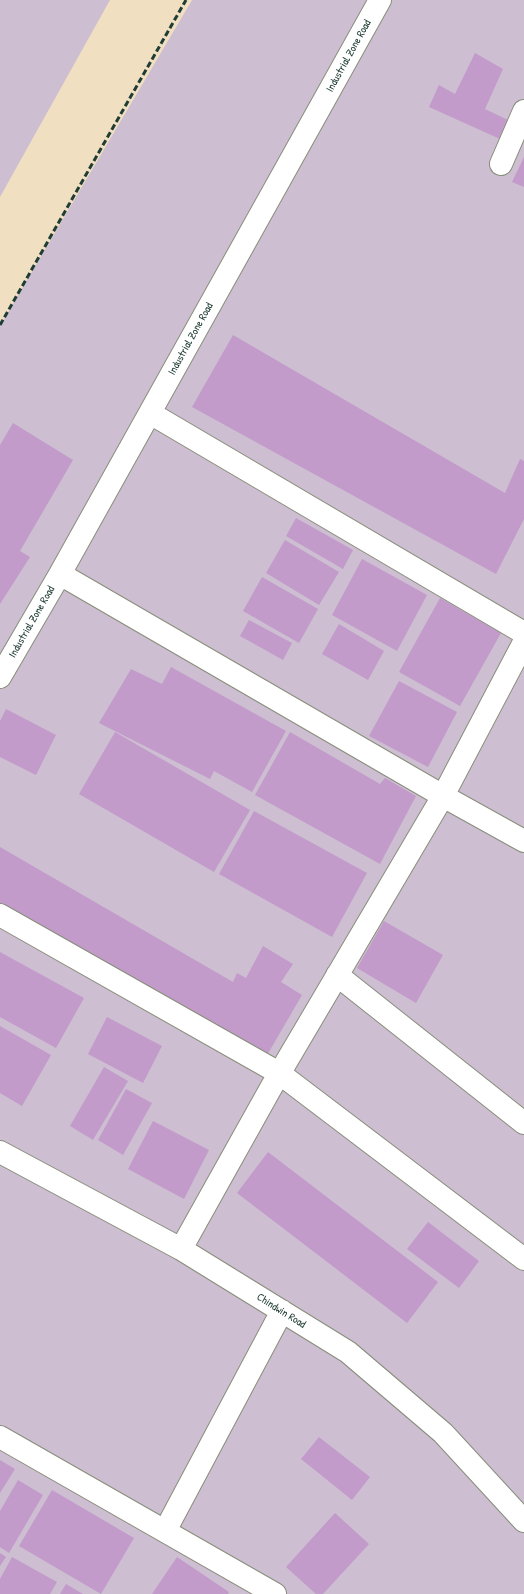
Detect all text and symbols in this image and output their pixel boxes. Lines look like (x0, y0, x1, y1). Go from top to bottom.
street label: Industrial Zone Road (324, 18, 374, 94)
street label: Industrial Zone Road (166, 301, 216, 377)
street label: Industrial Zone Road (6, 584, 58, 660)
street label: Chindwin Road (254, 1291, 308, 1331)

